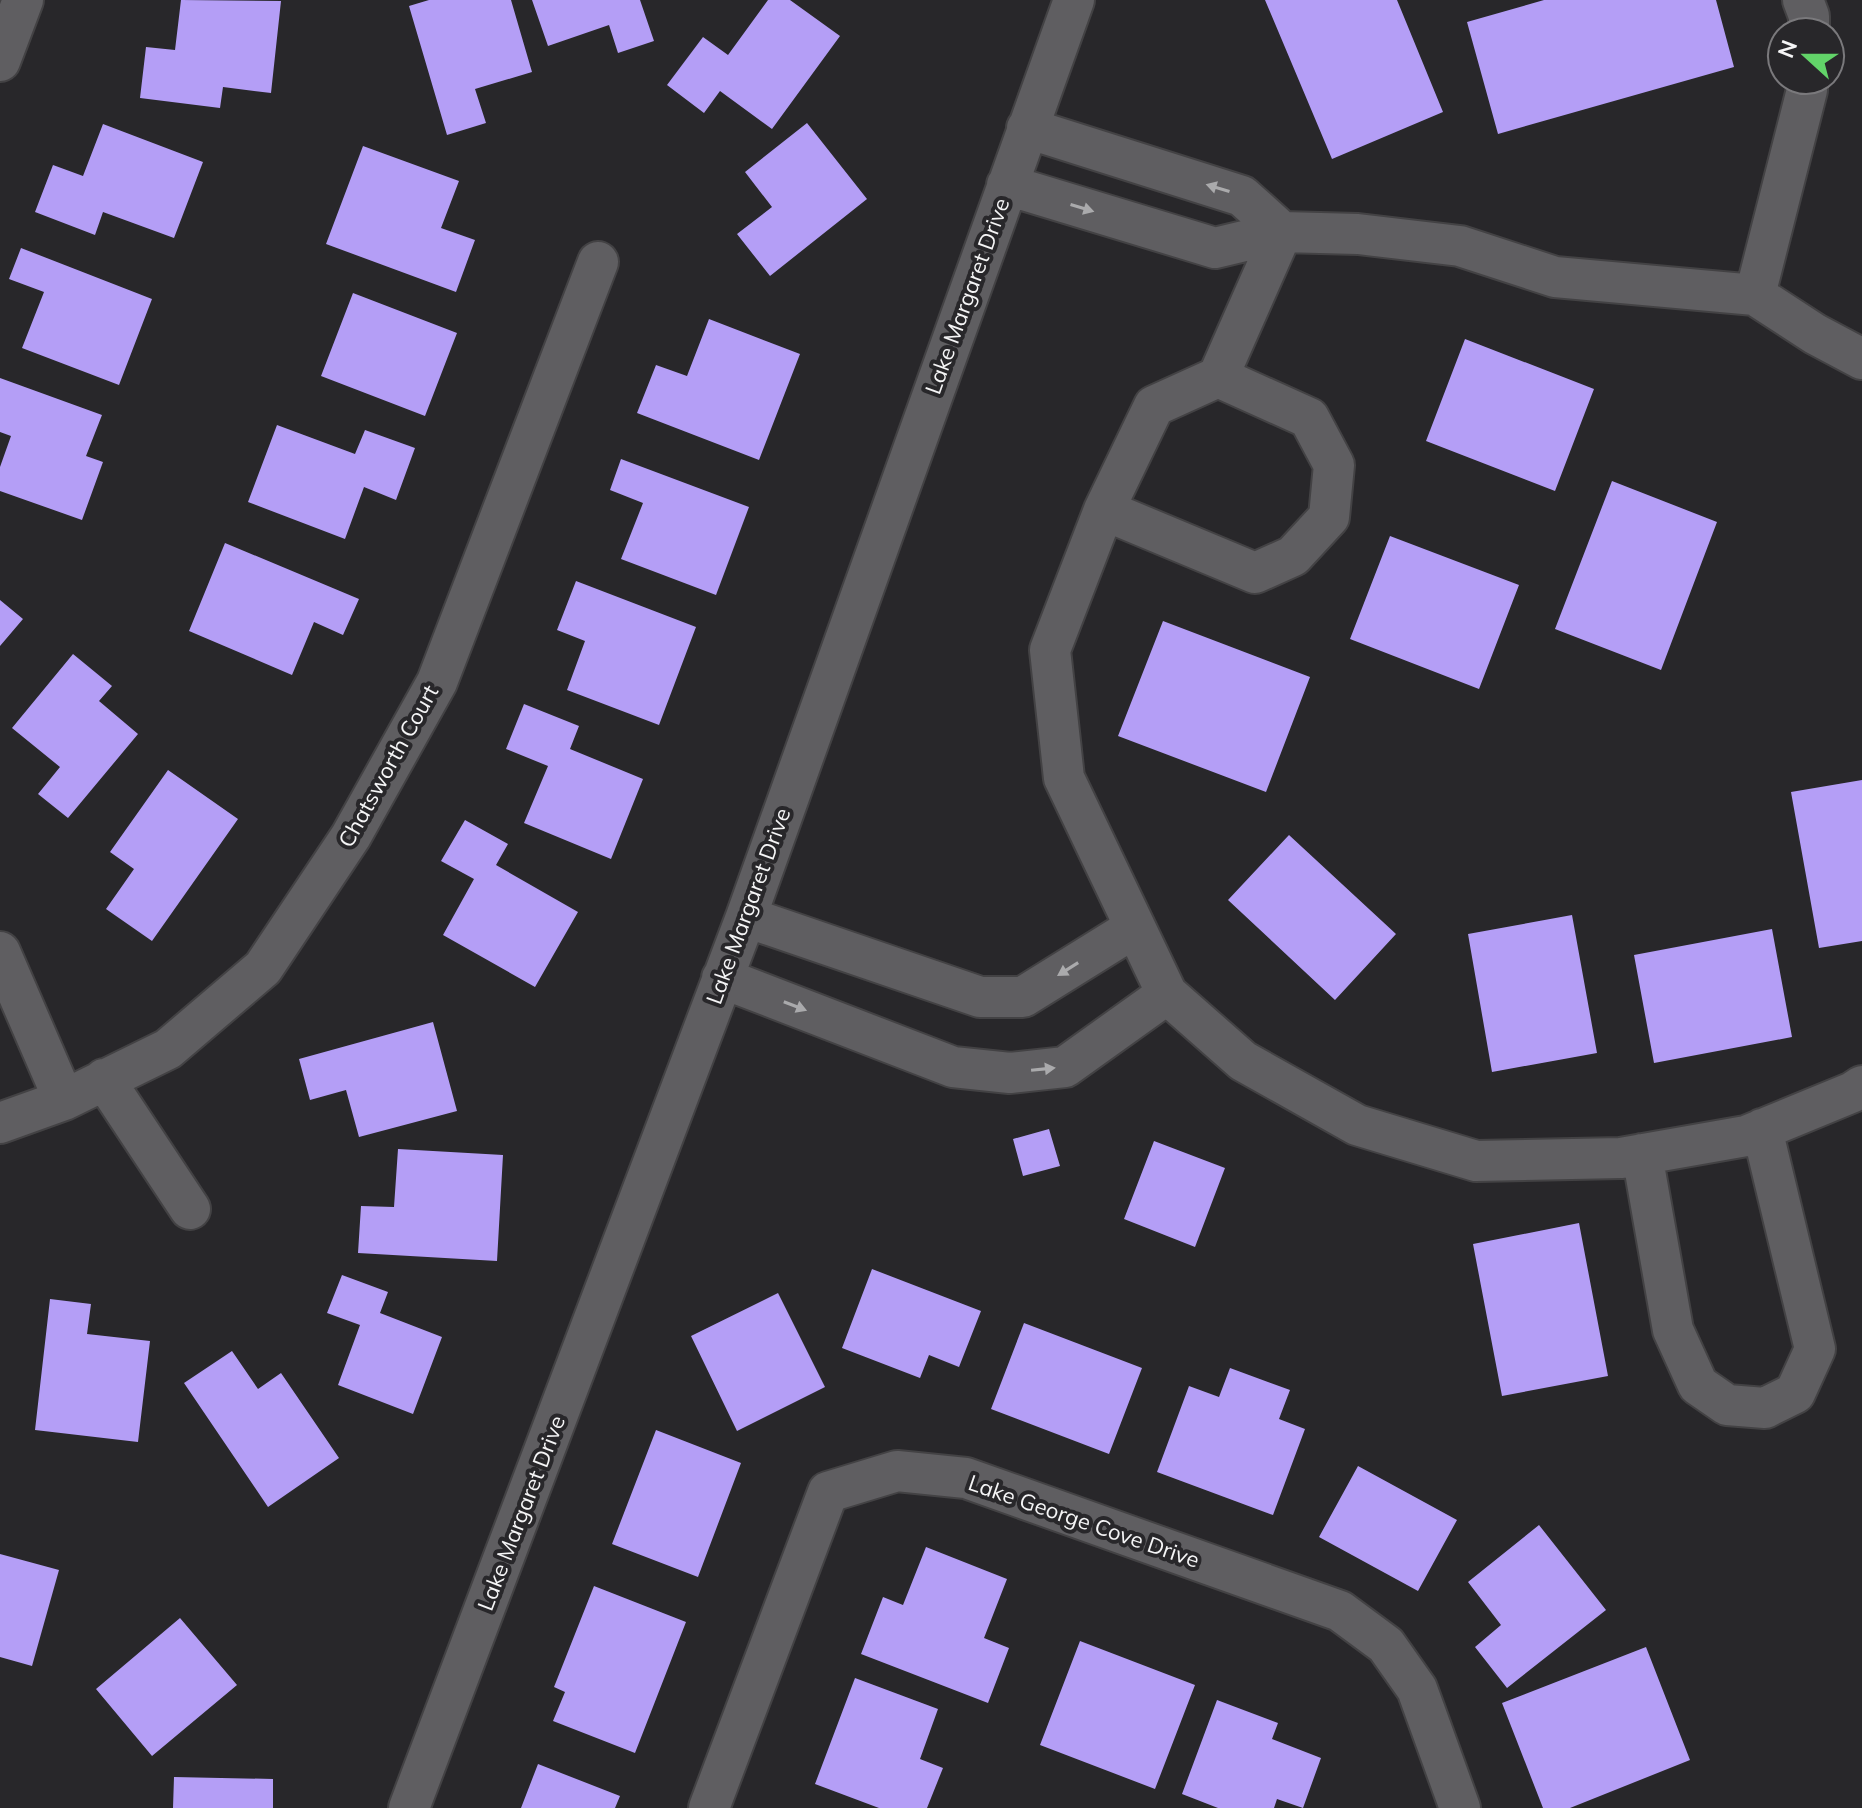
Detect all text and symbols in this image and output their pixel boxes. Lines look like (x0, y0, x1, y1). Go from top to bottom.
north arrow (1766, 16, 1846, 96)
text: N (1771, 36, 1803, 62)
one-way arrow (1206, 182, 1230, 194)
street label: Lake Margaret Drive (918, 194, 1016, 398)
one-way arrow (1070, 202, 1094, 215)
street label: Chatsworth Court (332, 679, 444, 852)
street label: Lake Margaret Drive (699, 804, 797, 1008)
one-way arrow (1057, 962, 1079, 976)
one-way arrow (783, 1000, 807, 1013)
one-way arrow (1031, 1063, 1056, 1076)
street label: Lake Margaret Drive (471, 1411, 571, 1615)
street label: Lake George Cove Drive (965, 1468, 1203, 1574)

